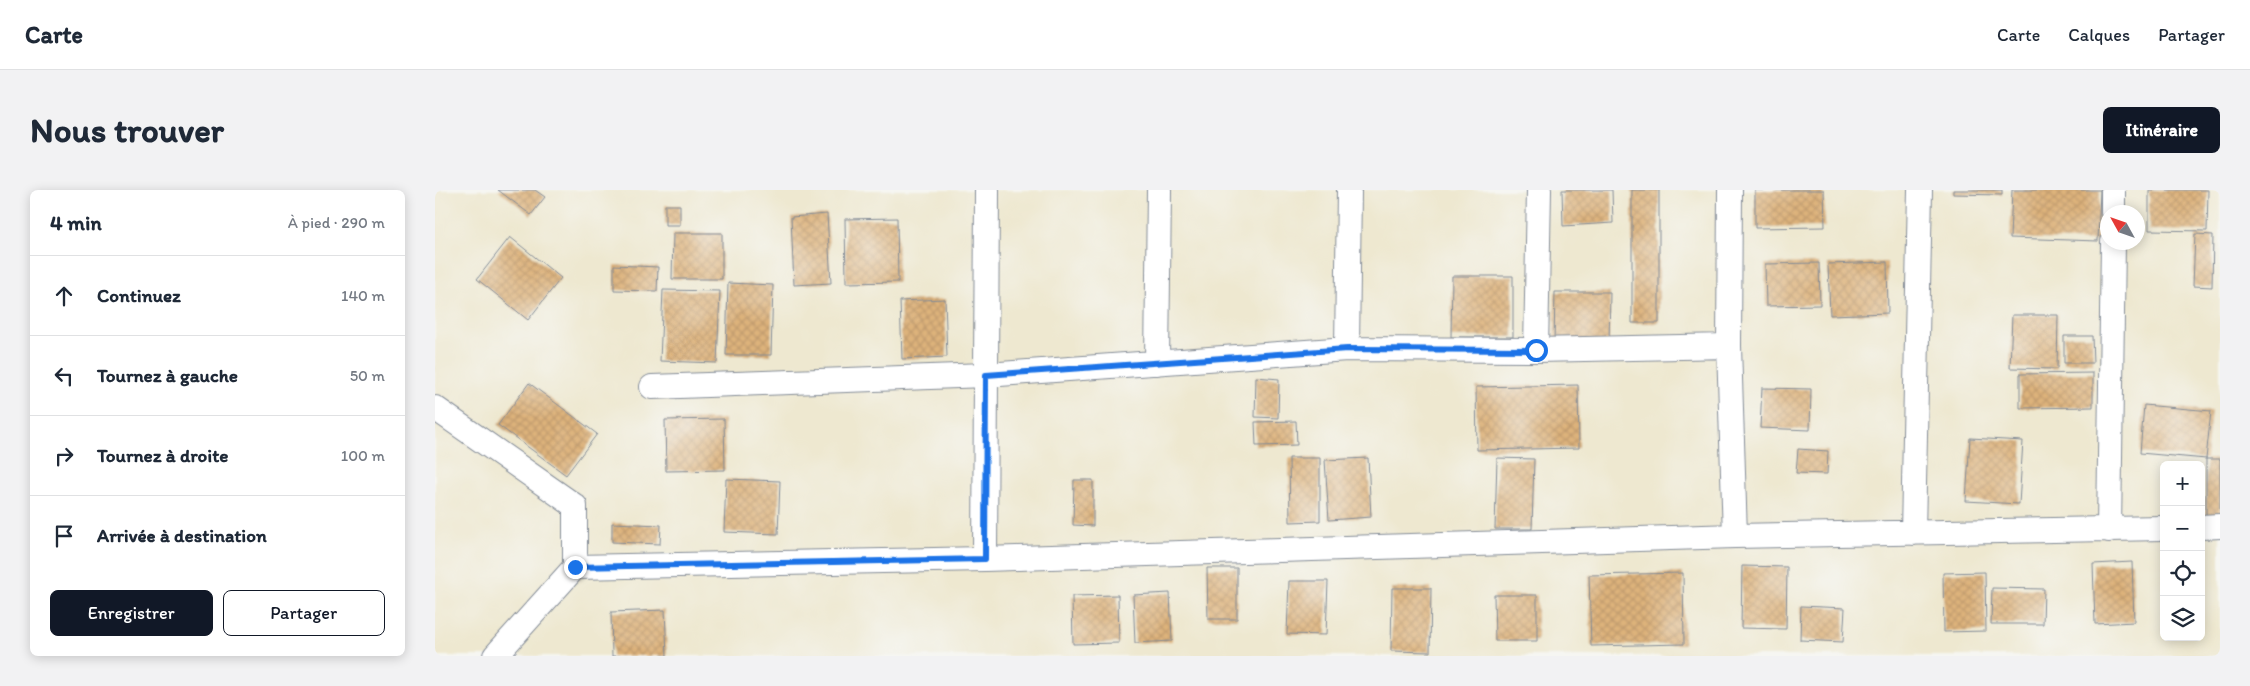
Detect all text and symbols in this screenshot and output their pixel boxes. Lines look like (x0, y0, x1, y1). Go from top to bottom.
text: Carte (25, 20, 83, 49)
text: Carte (1997, 24, 2040, 46)
text: Calques (2068, 24, 2130, 46)
text: Partager (2158, 24, 2225, 46)
button: Itinéraire (2103, 107, 2220, 153)
text: Nous trouver (30, 109, 224, 151)
north arrow (2100, 205, 2145, 250)
text: 4 min (50, 210, 102, 235)
text: À pied · 290 m (288, 213, 385, 232)
icon: ahead (50, 282, 78, 310)
text: Continuez (97, 284, 181, 307)
text: 140 m (341, 286, 385, 305)
route start (1525, 339, 1548, 362)
icon: left (50, 362, 78, 390)
text: Tournez à gauche (97, 364, 238, 387)
text: 50 m (350, 366, 385, 385)
icon: right (50, 442, 78, 470)
text: Tournez à droite (97, 444, 229, 467)
text: 100 m (341, 446, 385, 465)
map controls (2160, 461, 2205, 641)
button: + (2160, 461, 2205, 506)
button: − (2160, 506, 2205, 551)
icon: arrive (50, 522, 78, 550)
text: Arrivée à destination (97, 524, 267, 547)
button: locate (2160, 551, 2205, 596)
route end (564, 556, 587, 579)
button: Enregistrer (50, 590, 213, 636)
button: Partager (223, 590, 385, 636)
button: layers (2160, 596, 2205, 641)

